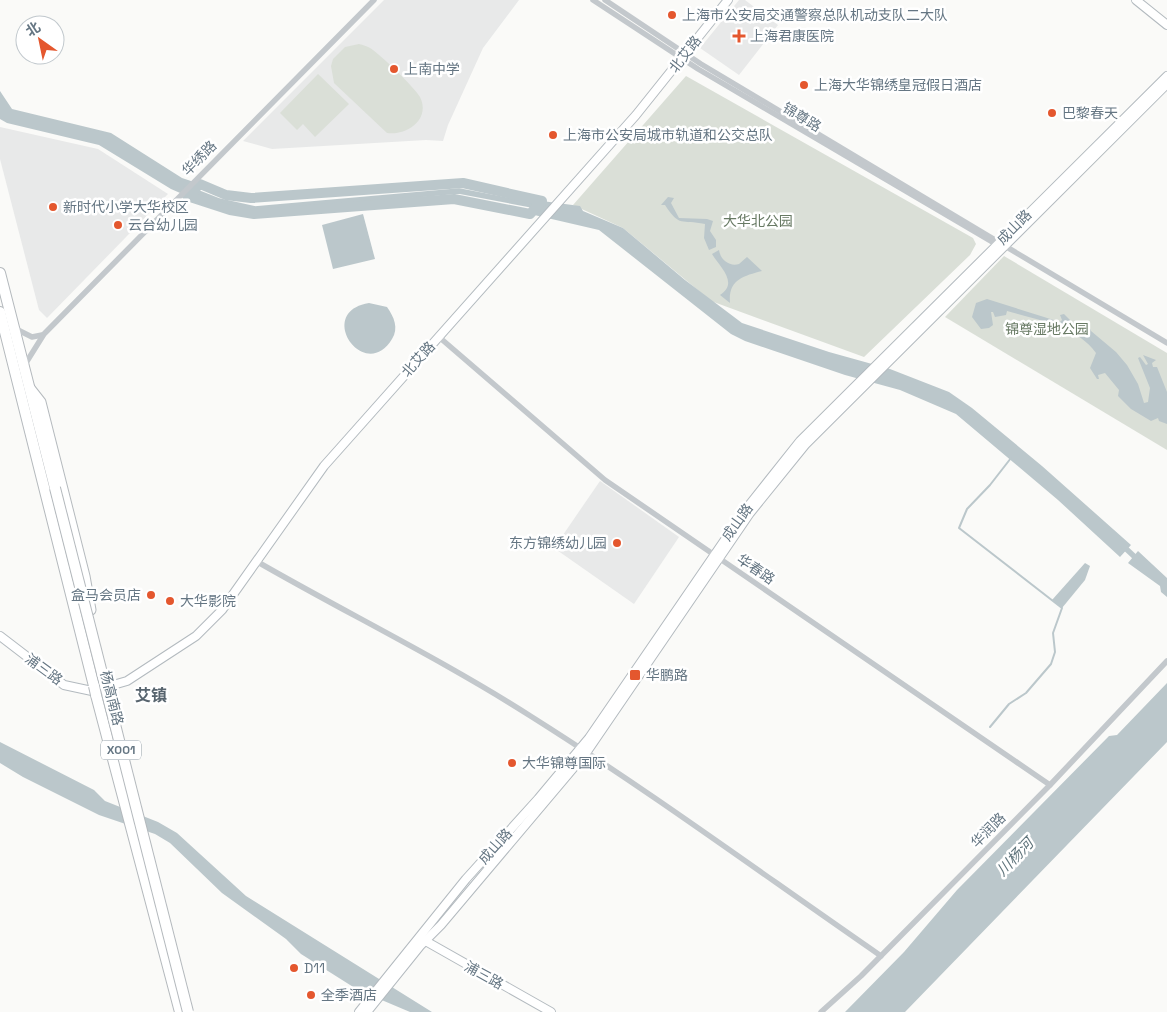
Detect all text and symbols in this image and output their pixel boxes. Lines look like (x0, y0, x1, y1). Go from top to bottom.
place label: 上海市公安局交通警察总队机动支队二大队 (682, 6, 948, 24)
marker: 上海市公安局交通警察总队机动支队二大队 (666, 9, 678, 21)
north arrow (15, 15, 65, 65)
text: 北 (22, 18, 44, 40)
place label: 上海君康医院 (750, 27, 834, 45)
marker: 上海君康医院 (732, 29, 746, 43)
street label: 北艾路 (665, 32, 705, 76)
place label: 上南中学 (404, 60, 460, 78)
marker: 上南中学 (388, 63, 400, 75)
place label: 上海大华锦绣皇冠假日酒店 (814, 76, 982, 94)
marker: 上海大华锦绣皇冠假日酒店 (798, 79, 810, 91)
street label: 锦尊路 (779, 98, 825, 136)
place label: 巴黎春天 (1062, 104, 1118, 122)
marker: 巴黎春天 (1046, 107, 1058, 119)
place label: 上海市公安局城市轨道和公交总队 (563, 126, 773, 144)
marker: 上海市公安局城市轨道和公交总队 (547, 129, 559, 141)
street label: 华绣路 (178, 137, 220, 179)
place label: 新时代小学大华校区 (63, 198, 189, 216)
marker: 新时代小学大华校区 (47, 201, 59, 213)
street label: 成山路 (993, 206, 1035, 248)
park label: 大华北公园 (723, 212, 793, 230)
place label: 云台幼儿园 (128, 216, 198, 234)
marker: 云台幼儿园 (112, 219, 124, 231)
park label: 锦尊湿地公园 (1005, 320, 1089, 338)
street label: 北艾路 (397, 337, 439, 381)
street label: 成山路 (717, 500, 757, 544)
place label: 东方锦绣幼儿园 (509, 534, 607, 552)
marker: 东方锦绣幼儿园 (611, 537, 623, 549)
street label: 华春路 (734, 550, 778, 588)
place label: 盒马会员店 (71, 586, 141, 604)
marker: 盒马会员店 (145, 589, 157, 601)
place label: 大华影院 (180, 592, 236, 610)
marker: 大华影院 (164, 595, 176, 607)
street label: 浦三路 (22, 649, 66, 689)
place label: 华鹏路 (646, 666, 688, 684)
marker: 华鹏路 (628, 668, 642, 682)
street label: 杨高南路 (96, 669, 128, 727)
district label: 艾镇 (135, 685, 167, 706)
road number: X001 (101, 740, 141, 760)
place label: 大华锦尊国际 (522, 754, 606, 772)
marker: 大华锦尊国际 (506, 757, 518, 769)
street label: 华润路 (967, 809, 1009, 851)
street label: 成山路 (474, 824, 516, 868)
water label: 川杨河 (992, 832, 1039, 879)
street label: 浦三路 (461, 957, 507, 993)
place label: D11 (304, 959, 325, 977)
marker: D11 (288, 962, 300, 974)
place label: 全季酒店 (321, 986, 377, 1004)
marker: 全季酒店 (305, 989, 317, 1001)

